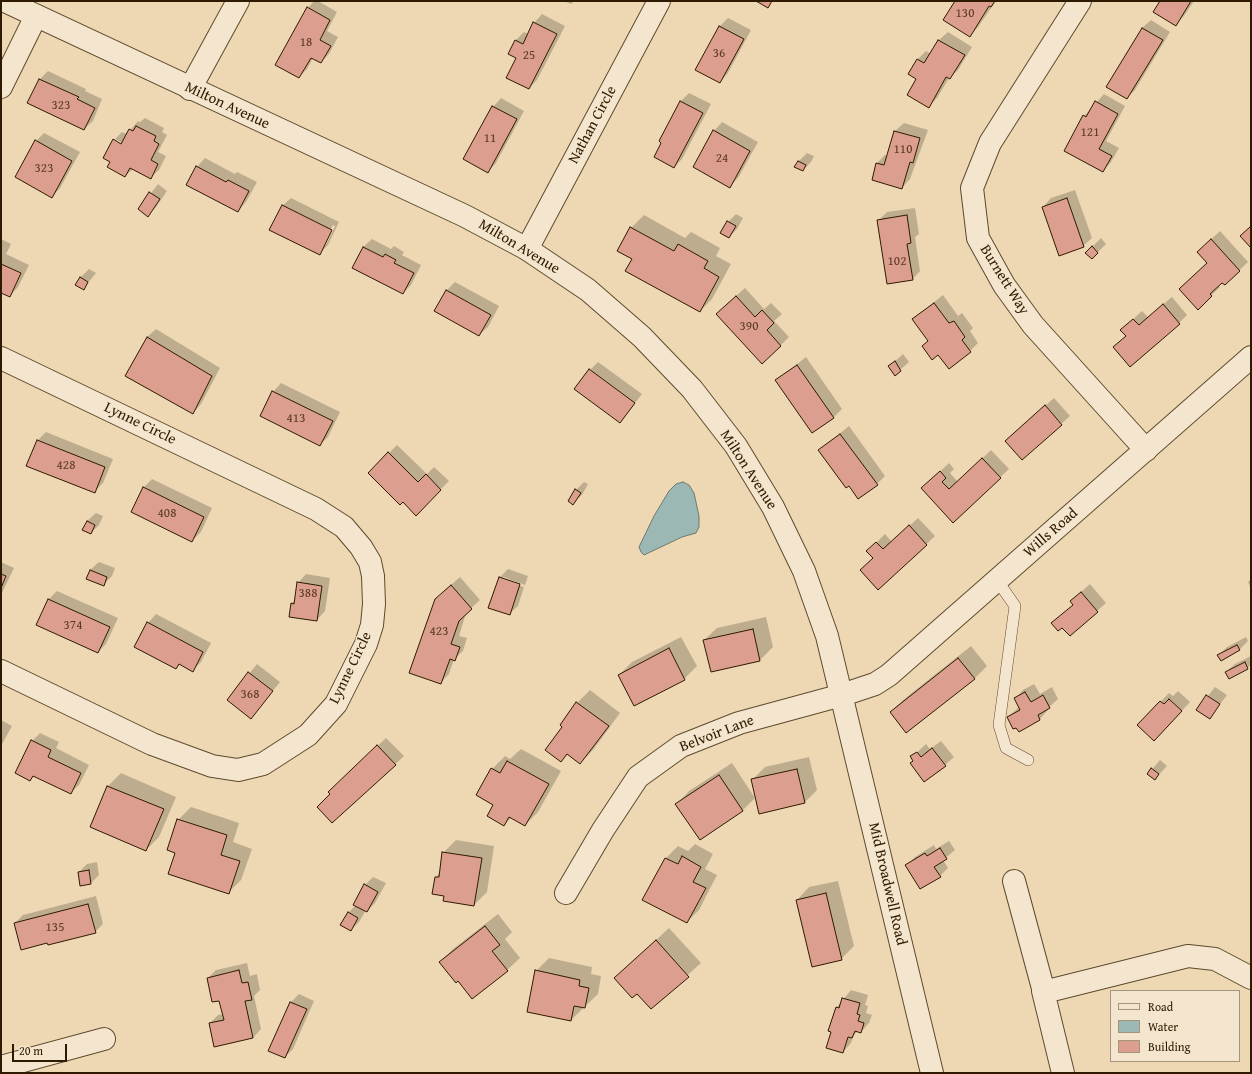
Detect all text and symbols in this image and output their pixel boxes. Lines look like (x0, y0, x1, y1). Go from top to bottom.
house number: 130 (956, 6, 974, 22)
house number: 18 (300, 35, 312, 51)
house number: 36 (713, 46, 725, 62)
house number: 25 (523, 48, 535, 64)
street label: Milton Avenue (182, 79, 272, 133)
street label: Nathan Circle (565, 83, 621, 167)
house number: 323 (52, 98, 70, 114)
house number: 121 (1081, 125, 1099, 141)
house number: 11 (484, 131, 496, 147)
house number: 110 (894, 142, 912, 158)
house number: 24 (716, 151, 728, 167)
house number: 323 (35, 161, 53, 177)
street label: Milton Avenue (475, 216, 563, 278)
street label: Burnett Way (975, 242, 1033, 318)
house number: 102 (888, 254, 906, 270)
house number: 390 (740, 319, 758, 335)
street label: Lynne Circle (101, 399, 179, 449)
house number: 413 (287, 411, 305, 427)
street label: Milton Avenue (716, 427, 780, 513)
house number: 428 (57, 458, 75, 474)
street label: Wills Road (1020, 505, 1082, 561)
house number: 408 (158, 506, 176, 522)
house number: 388 (299, 586, 317, 602)
house number: 374 (64, 618, 82, 634)
house number: 423 (430, 624, 448, 640)
street label: Lynne Circle (326, 629, 376, 707)
house number: 368 (241, 687, 259, 703)
street label: Belvoir Lane (677, 712, 757, 756)
street label: Mid Broadwell Road (864, 821, 910, 947)
house number: 135 (46, 920, 64, 936)
legend (1110, 990, 1240, 1062)
text: Road (1148, 998, 1173, 1015)
text: Water (1148, 1018, 1178, 1035)
scale bar (14, 1036, 69, 1062)
text: Building (1148, 1038, 1191, 1055)
text: 20 m (19, 1042, 43, 1059)

